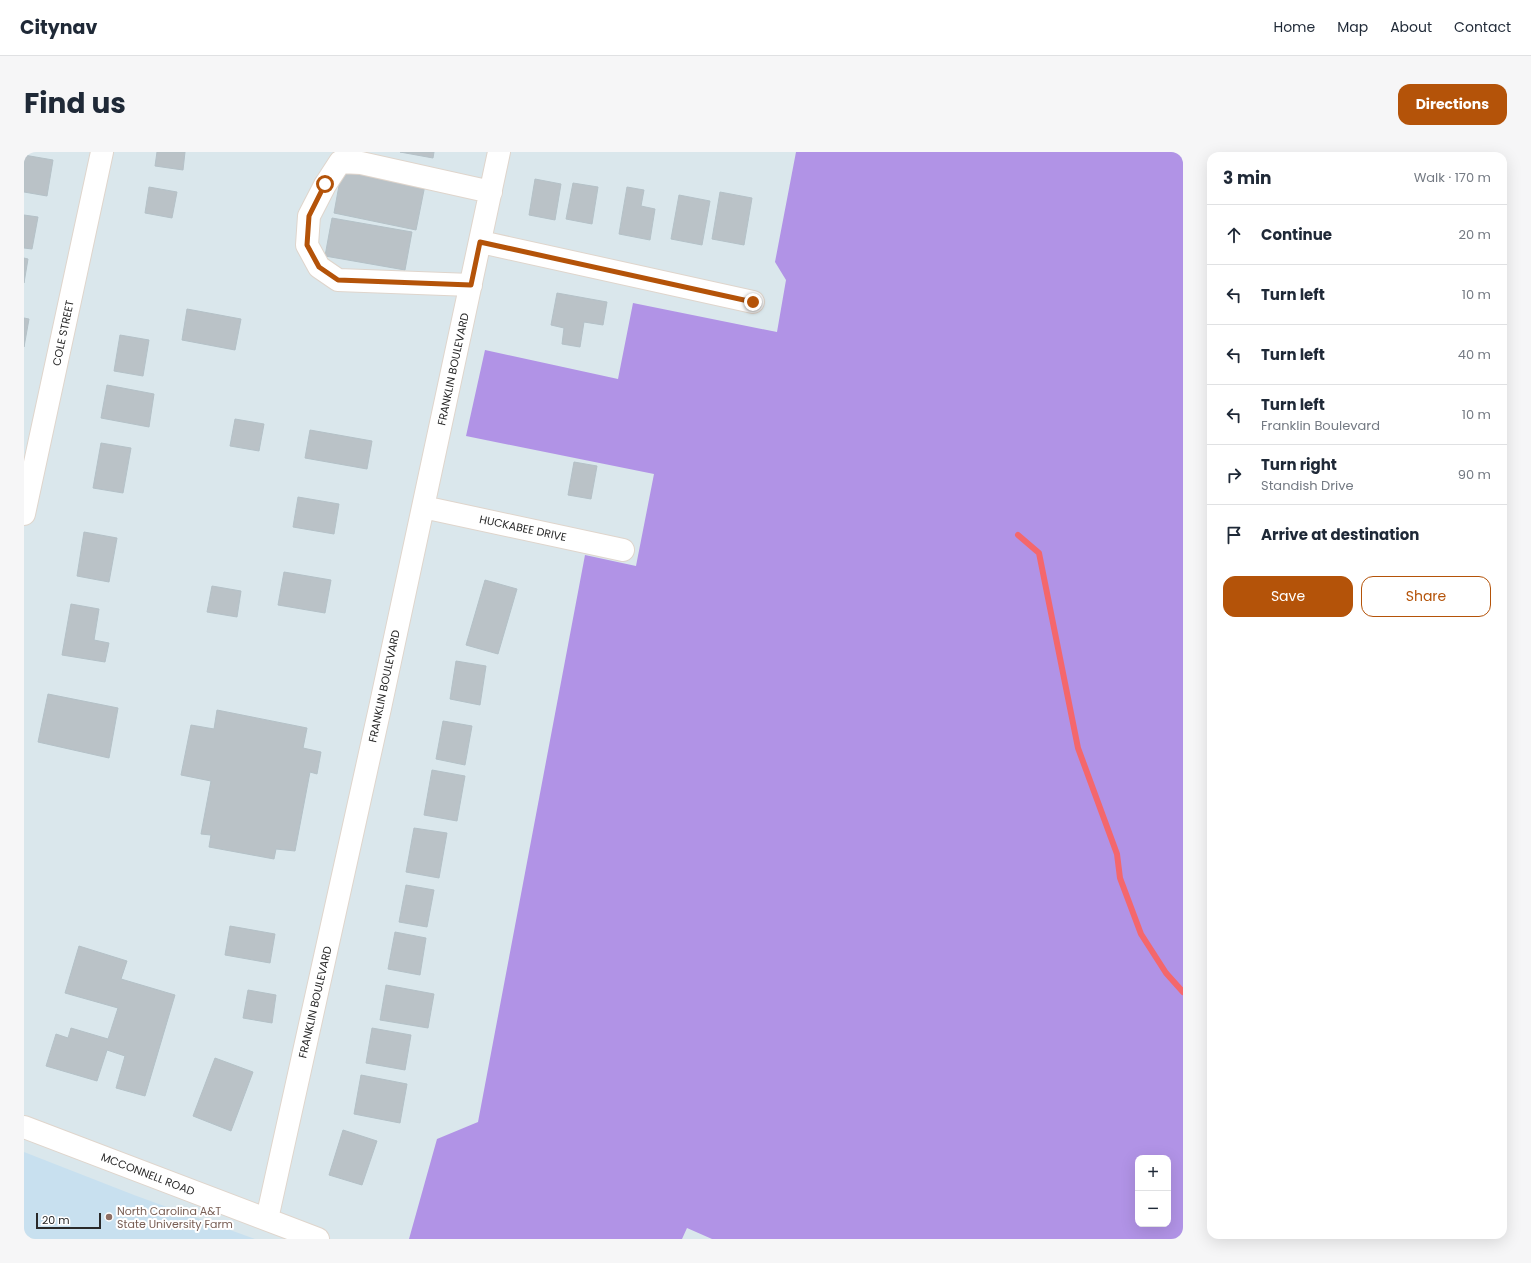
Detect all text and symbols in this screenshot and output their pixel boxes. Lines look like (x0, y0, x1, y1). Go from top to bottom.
text: Citynav (20, 14, 97, 41)
text: Home (1273, 17, 1315, 37)
text: Map (1337, 17, 1368, 37)
text: About (1390, 17, 1432, 37)
text: Contact (1454, 17, 1511, 37)
text: Find us (24, 84, 126, 123)
button: Directions (1398, 84, 1507, 125)
text: 3 min (1223, 166, 1271, 190)
text: Walk · 170 m (1414, 168, 1491, 187)
route start (316, 175, 334, 193)
icon: ahead (1223, 224, 1245, 246)
text: Continue (1261, 224, 1332, 245)
text: 20 m (1458, 225, 1491, 244)
icon: left (1223, 284, 1245, 306)
text: Turn left (1261, 284, 1325, 305)
text: 10 m (1462, 285, 1491, 304)
route end (744, 293, 762, 311)
street label: COLE STREET (48, 299, 78, 367)
street label: FRANKLIN BOULEVARD (433, 311, 473, 427)
icon: left (1223, 344, 1245, 366)
text: Turn left (1261, 344, 1325, 365)
text: 40 m (1458, 345, 1491, 364)
text: Turn left (1261, 394, 1325, 415)
icon: left (1223, 404, 1245, 426)
text: 10 m (1462, 405, 1491, 424)
text: Franklin Boulevard (1261, 416, 1380, 435)
text: Turn right (1261, 454, 1337, 475)
icon: right (1223, 464, 1245, 486)
text: 90 m (1458, 465, 1491, 484)
text: Standish Drive (1261, 476, 1354, 495)
street label: HUCKABEE DRIVE (478, 511, 568, 545)
icon: arrive (1223, 524, 1245, 546)
text: Arrive at destination (1261, 524, 1419, 545)
button: Save (1223, 576, 1353, 617)
button: Share (1361, 576, 1491, 617)
street label: FRANKLIN BOULEVARD (364, 628, 404, 744)
street label: FRANKLIN BOULEVARD (294, 944, 336, 1060)
street label: MCCONNELL ROAD (99, 1149, 197, 1199)
map controls (1135, 1155, 1171, 1227)
button: + (1135, 1155, 1171, 1191)
button: − (1135, 1191, 1171, 1227)
place label: North Carolina A&T State University Farm (117, 1203, 233, 1232)
scale bar (36, 1211, 101, 1230)
text: 20 m (42, 1212, 70, 1228)
marker: North Carolina A&T State University Farm (104, 1212, 114, 1222)

